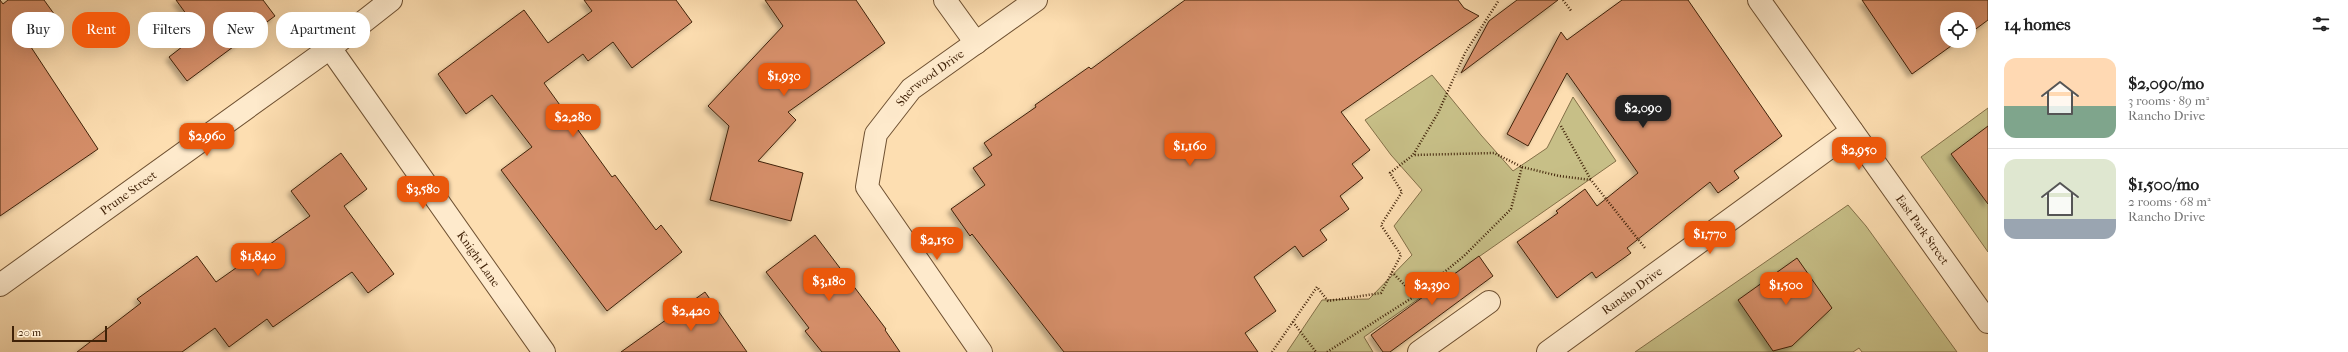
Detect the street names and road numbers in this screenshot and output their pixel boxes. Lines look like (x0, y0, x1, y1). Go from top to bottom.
street label: Sherwood Drive (893, 47, 967, 109)
street label: Prune Street (97, 167, 160, 218)
street label: East Park Street (1893, 192, 1952, 268)
street label: Knight Lane (454, 228, 503, 290)
street label: Rancho Drive (1599, 264, 1665, 317)

